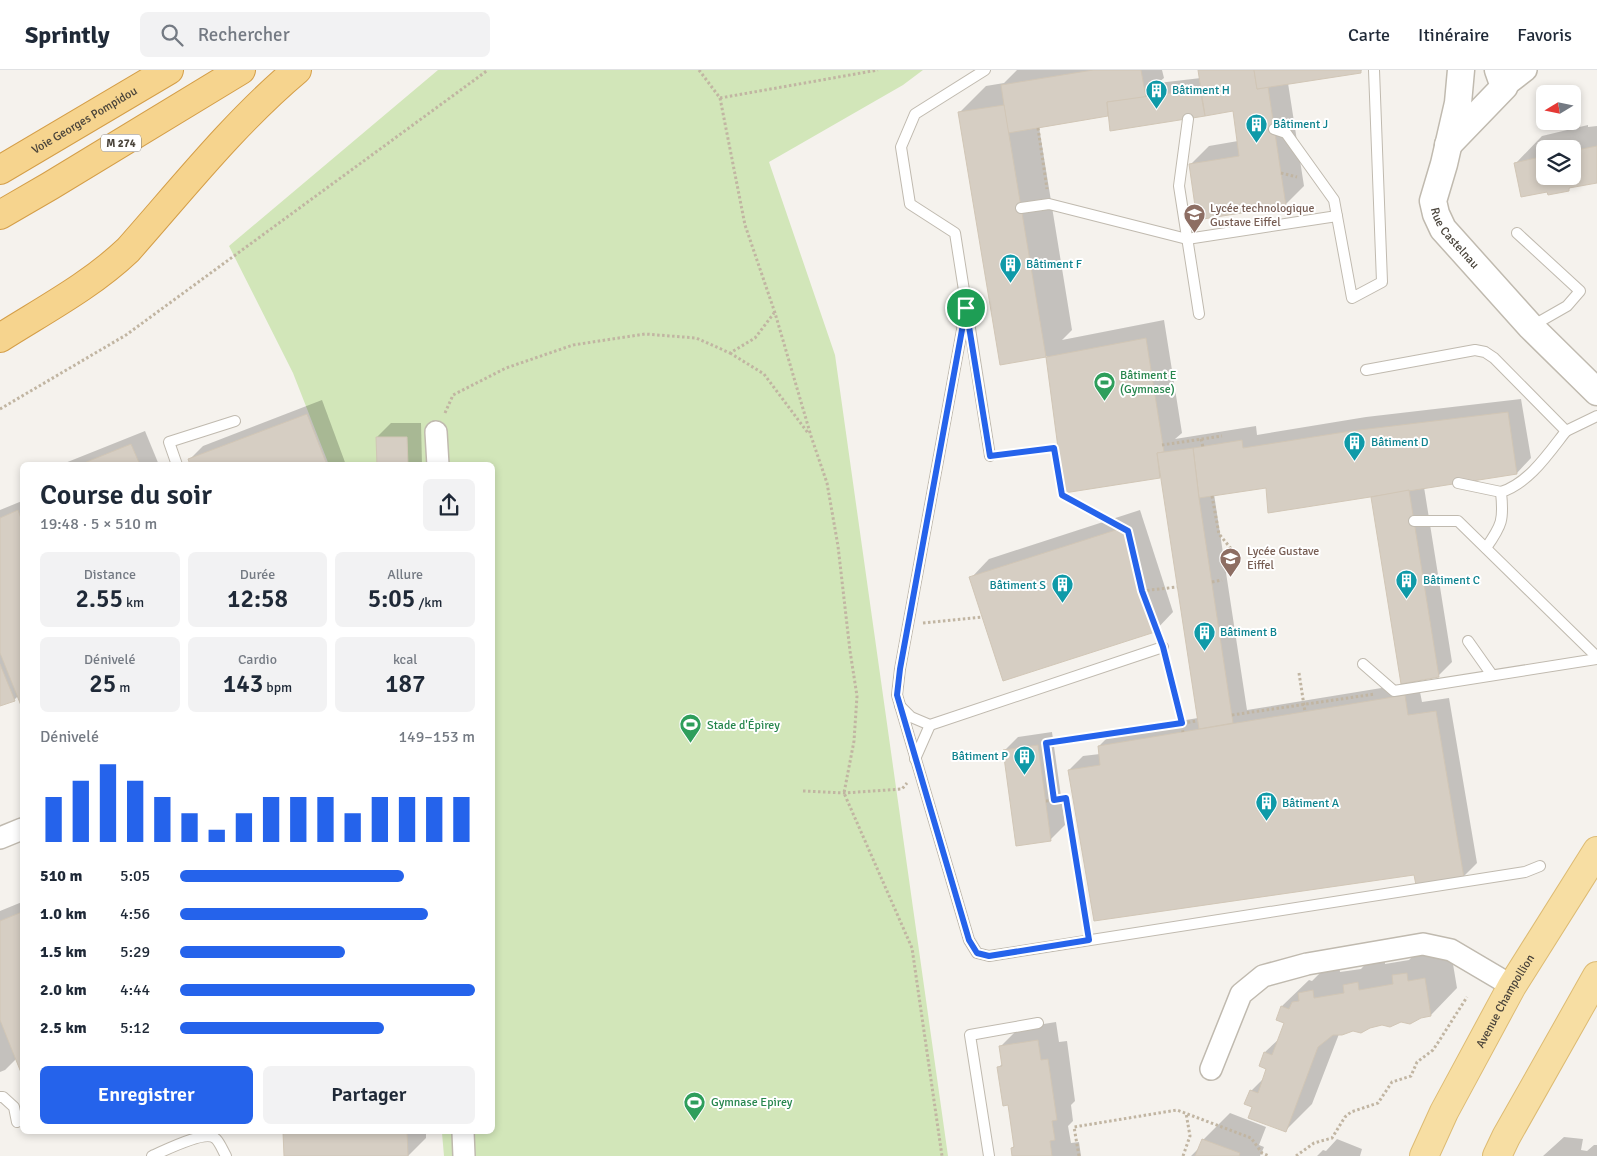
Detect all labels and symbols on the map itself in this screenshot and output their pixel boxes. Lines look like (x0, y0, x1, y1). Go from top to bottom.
building icon: Bâtiment H (1144, 78, 1168, 109)
street label: Voie Georges Pompidou (29, 83, 140, 158)
place label: Bâtiment H (1172, 83, 1230, 98)
north arrow (1536, 85, 1581, 130)
building icon: Bâtiment J (1245, 112, 1269, 143)
place label: Bâtiment J (1273, 117, 1328, 132)
road number: M 274 (101, 134, 141, 152)
place label: Lycée technologique Gustave Eiffel (1210, 201, 1315, 230)
school or university icon: Lycée technologique Gustave Eiffel (1182, 203, 1206, 234)
street label: Rue Castelnau (1427, 206, 1482, 272)
building icon: Bâtiment F (998, 252, 1022, 283)
place label: Bâtiment F (1026, 257, 1082, 272)
pin (945, 287, 987, 329)
place label: Bâtiment E (Gymnase) (1120, 368, 1177, 397)
sports icon: Bâtiment E (Gymnase) (1092, 370, 1116, 401)
building icon: Bâtiment D (1343, 430, 1367, 461)
place label: Bâtiment D (1371, 435, 1429, 450)
place label: Lycée Gustave Eiffel (1247, 544, 1319, 573)
school or university icon: Lycée Gustave Eiffel (1219, 546, 1243, 577)
building icon: Bâtiment C (1395, 568, 1419, 599)
building icon: Bâtiment S (1050, 573, 1074, 604)
place label: Bâtiment C (1423, 573, 1480, 588)
place label: Bâtiment S (990, 578, 1046, 593)
building icon: Bâtiment B (1192, 620, 1216, 651)
place label: Bâtiment B (1220, 625, 1277, 640)
sports icon: Stade d'Épirey (679, 713, 703, 744)
place label: Stade d'Épirey (707, 718, 780, 733)
building icon: Bâtiment P (1012, 744, 1036, 775)
place label: Bâtiment P (951, 749, 1008, 764)
building icon: Bâtiment A (1254, 791, 1278, 822)
place label: Bâtiment A (1282, 796, 1340, 811)
street label: Avenue Champollion (1473, 952, 1538, 1051)
sports icon: Gymnase Epirey (683, 1090, 707, 1121)
place label: Gymnase Epirey (711, 1095, 793, 1110)

